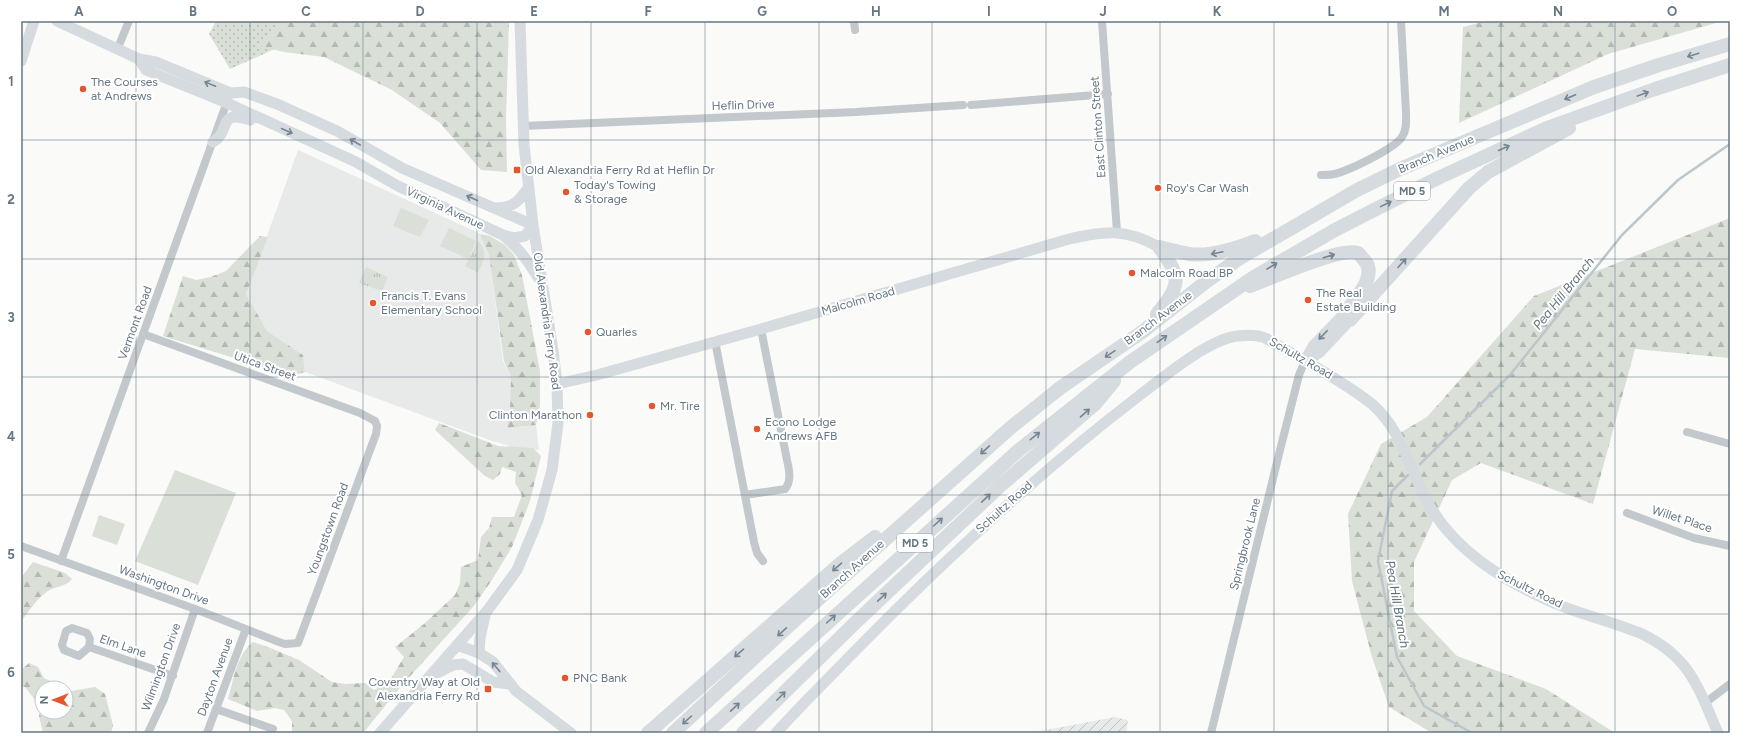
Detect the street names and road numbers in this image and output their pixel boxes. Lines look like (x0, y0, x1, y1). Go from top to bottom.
street label: East Clinton Street (1087, 75, 1109, 178)
street label: Heflin Drive (711, 97, 775, 113)
street label: Branch Avenue (1396, 132, 1476, 176)
road number: MD 5 (1394, 182, 1430, 200)
street label: Virginia Avenue (404, 184, 486, 232)
street label: Old Alexandria Ferry Road (530, 251, 564, 391)
street label: Vermont Road (115, 284, 155, 362)
street label: Malcolm Road (820, 284, 896, 318)
street label: Branch Avenue (1121, 288, 1195, 348)
street label: Schultz Road (1267, 334, 1335, 382)
street label: Utica Street (232, 348, 298, 384)
street label: Schultz Road (973, 478, 1035, 536)
street label: Youngstown Road (305, 481, 351, 577)
street label: Springbrook Lane (1227, 496, 1263, 592)
street label: Willet Place (1650, 503, 1714, 535)
road number: MD 5 (897, 534, 933, 552)
street label: Branch Avenue (817, 536, 887, 601)
street label: Washington Drive (117, 562, 211, 608)
street label: Schultz Road (1495, 567, 1565, 611)
street label: Wilmington Drive (139, 621, 184, 713)
street label: Elm Lane (98, 631, 149, 661)
street label: Dayton Avenue (194, 636, 236, 718)

